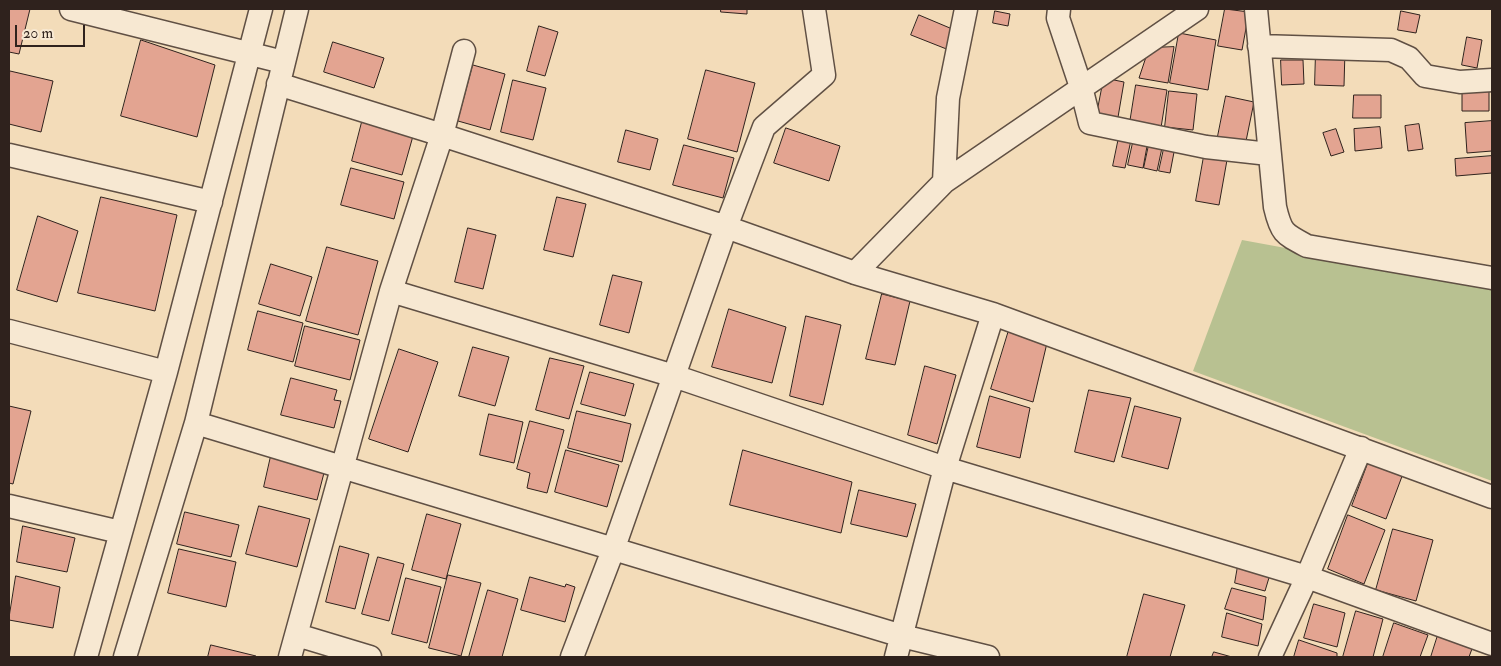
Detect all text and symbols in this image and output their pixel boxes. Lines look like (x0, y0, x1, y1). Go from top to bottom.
scale bar (18, 15, 88, 47)
text: 20 m (23, 24, 53, 43)

